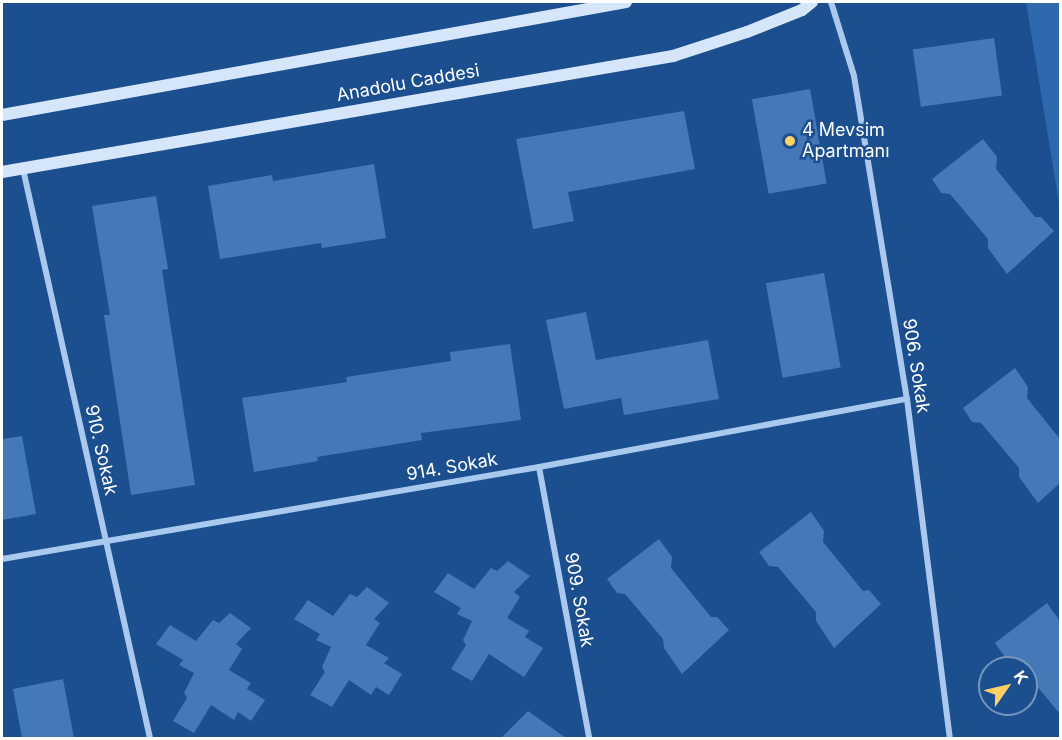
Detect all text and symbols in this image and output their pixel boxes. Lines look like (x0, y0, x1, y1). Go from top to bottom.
street label: Anadolu Caddesi (335, 60, 481, 106)
place label: 4 Mevsim Apartmanı (802, 120, 890, 162)
marker: 4 Mevsim Apartmanı (783, 134, 797, 148)
street label: 906. Sokak (898, 317, 934, 415)
street label: 910. Sokak (80, 403, 122, 497)
street label: 914. Sokak (405, 448, 499, 486)
street label: 909. Sokak (560, 551, 598, 649)
north arrow (978, 656, 1038, 716)
text: K (1010, 667, 1033, 687)

